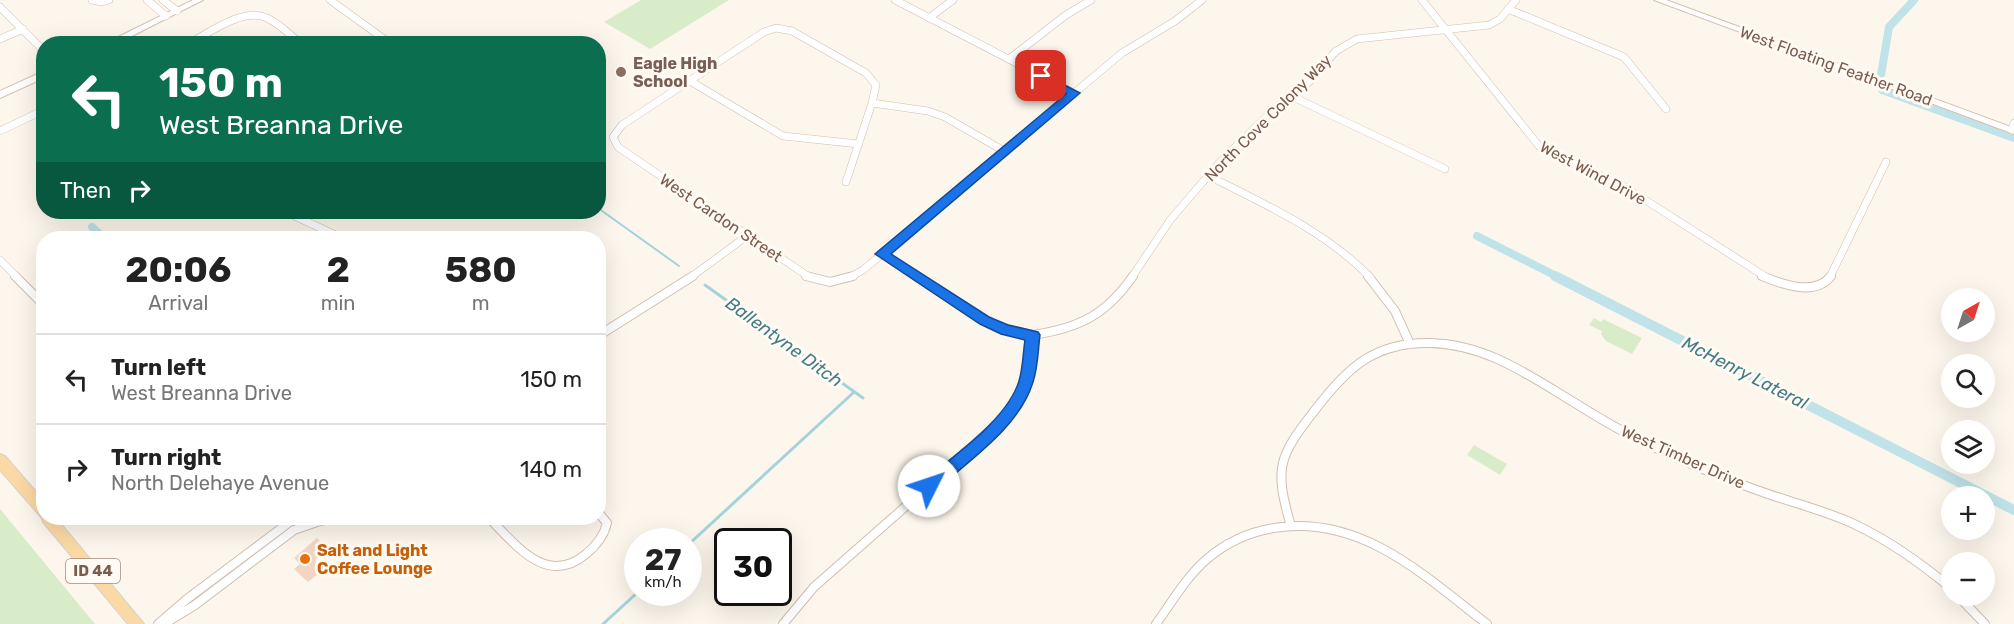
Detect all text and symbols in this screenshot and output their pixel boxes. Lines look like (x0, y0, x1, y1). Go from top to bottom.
street label: West Floating Feather Road (1737, 22, 1935, 110)
pin (1015, 50, 1066, 101)
street label: North Cove Colony Way (1201, 50, 1336, 185)
place label: Eagle High School (633, 54, 717, 91)
text: 150 m (159, 58, 283, 108)
icon: arrive (1024, 59, 1057, 92)
icon: left (60, 60, 138, 138)
marker: Eagle High School (614, 65, 628, 79)
text: West Breanna Drive (159, 109, 403, 141)
street label: West Wind Drive (1537, 137, 1650, 209)
street label: West Cardon Street (656, 170, 786, 266)
icon: right (123, 174, 156, 207)
text: Then (60, 177, 111, 204)
text: 20:06 (125, 248, 232, 291)
text: 2 (326, 248, 350, 291)
text: 580 (445, 248, 517, 291)
north arrow (1941, 288, 1995, 342)
map controls (1941, 288, 1995, 606)
text: Arrival (148, 291, 208, 315)
text: min (321, 291, 355, 315)
text: m (472, 291, 490, 315)
water label: Ballentyne Ditch (721, 292, 847, 392)
water label: McHenry Lateral (1678, 332, 1812, 414)
text: Turn left (111, 354, 206, 381)
button: search (1941, 354, 1995, 408)
icon: left (60, 363, 93, 396)
text: 150 m (521, 366, 582, 393)
text: West Breanna Drive (111, 381, 292, 405)
button: layers (1941, 420, 1995, 474)
street label: West Timber Drive (1618, 421, 1748, 493)
text: Turn right (111, 444, 221, 471)
icon: right (60, 453, 93, 486)
position arrow (897, 454, 961, 518)
text: 140 m (520, 456, 582, 483)
text: North Delehaye Avenue (111, 471, 329, 495)
button: + (1941, 486, 1995, 540)
speed limit sign: 30 (714, 528, 792, 606)
place label: Salt and Light Coffee Lounge (317, 541, 433, 578)
text: 27 (645, 542, 681, 578)
marker: Salt and Light Coffee Lounge (298, 552, 312, 566)
button: − (1941, 552, 1995, 606)
road number: ID 44 (66, 559, 120, 583)
text: km/h (644, 573, 682, 591)

